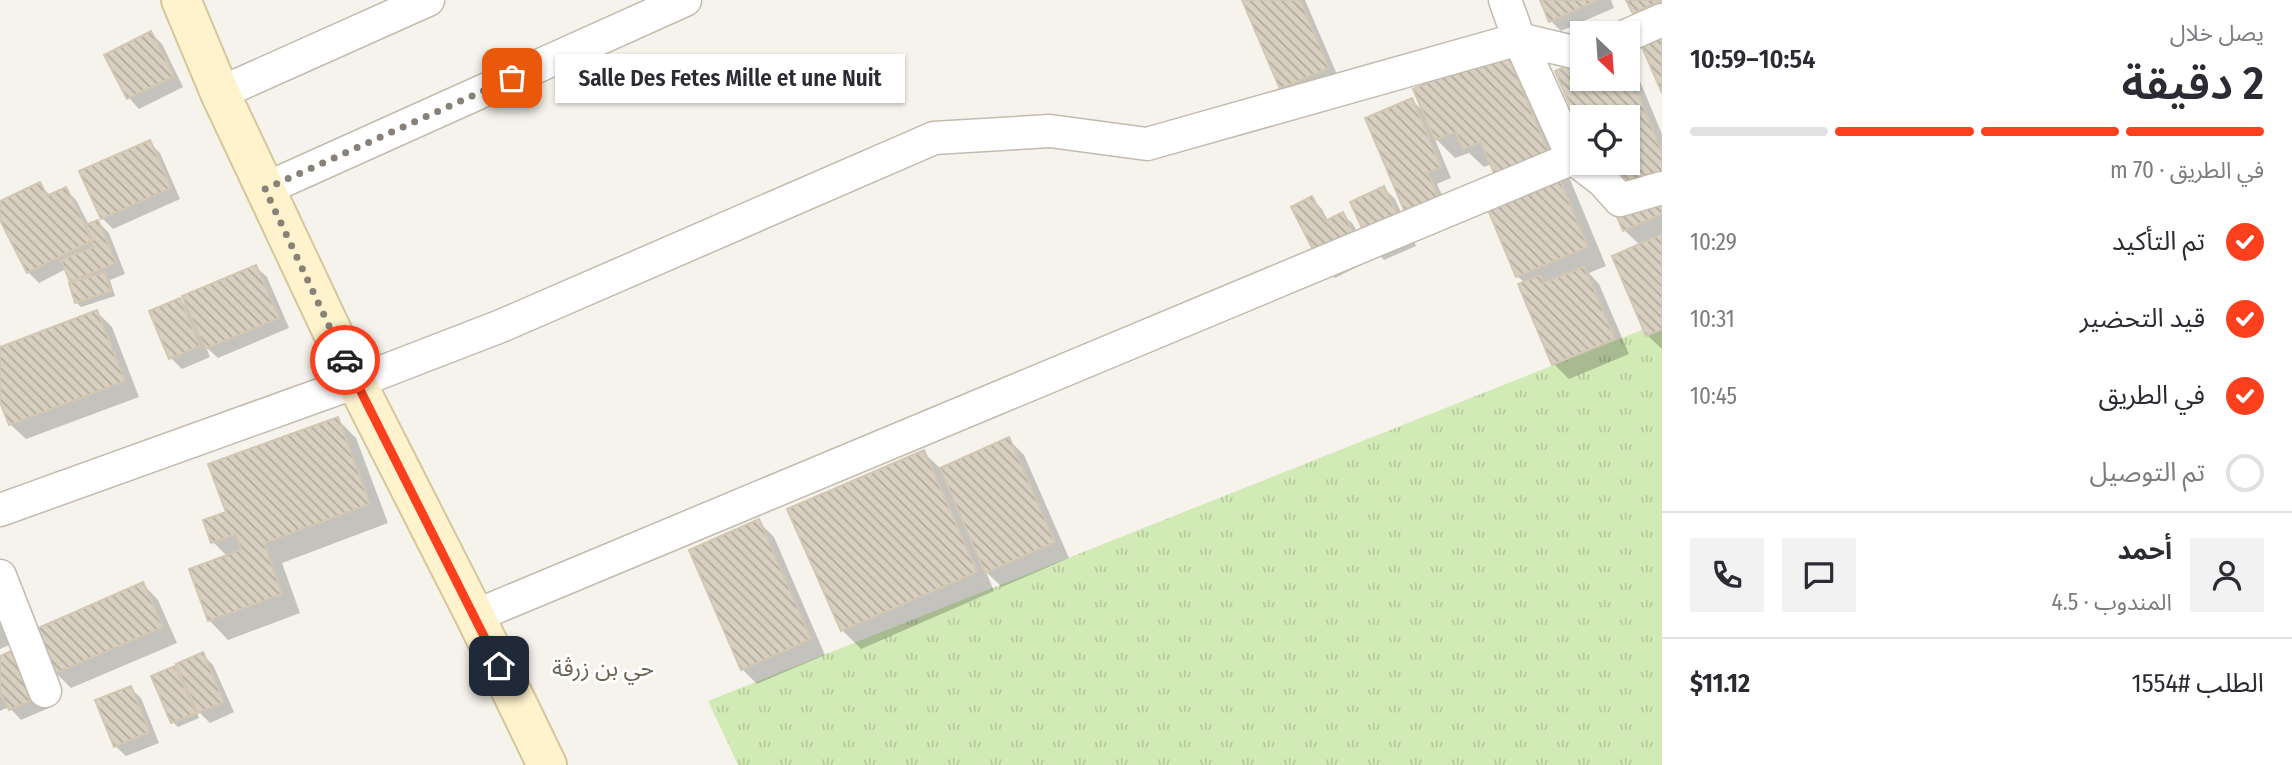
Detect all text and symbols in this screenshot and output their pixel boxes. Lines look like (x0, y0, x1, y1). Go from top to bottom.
text: يصل خلال (2170, 19, 2264, 47)
north arrow (1570, 21, 1640, 91)
map controls (1570, 21, 1640, 175)
text: 10:54–10:59 (1690, 44, 1815, 75)
pin (482, 48, 542, 108)
callout: Salle Des Fetes Mille et une Nuit (554, 54, 904, 102)
text: 2 دقيقة (2121, 56, 2264, 111)
icon: bag (493, 59, 531, 97)
text: Salle Des Fetes Mille et une Nuit (578, 64, 882, 92)
button: locate (1570, 105, 1640, 175)
text: في الطريق · 70 m (2110, 156, 2264, 184)
icon: check (2226, 223, 2264, 261)
text: تم التأكيد (2112, 226, 2205, 257)
text: 10:29 (1690, 228, 1737, 256)
icon: check (2226, 300, 2264, 338)
text: قيد التحضير (2080, 303, 2205, 334)
text: 10:31 (1690, 305, 1735, 333)
courier (310, 325, 380, 395)
icon: car (326, 341, 364, 379)
icon: check (2226, 377, 2264, 415)
text: في الطريق (2098, 380, 2205, 411)
text: 10:45 (1690, 382, 1737, 410)
text: تم التوصيل (2089, 457, 2205, 488)
text: أحمد (2118, 535, 2172, 566)
button: phone (1690, 538, 1764, 612)
button: chat (1782, 538, 1856, 612)
button: person (2190, 538, 2264, 612)
text: المندوب · 4.5 (2052, 588, 2172, 616)
pin (469, 636, 529, 696)
icon: home (480, 647, 518, 685)
district label: حي بن زرڤة (552, 654, 654, 685)
text: $11.12 (1690, 668, 1750, 699)
text: الطلب #1554 (2132, 668, 2264, 699)

